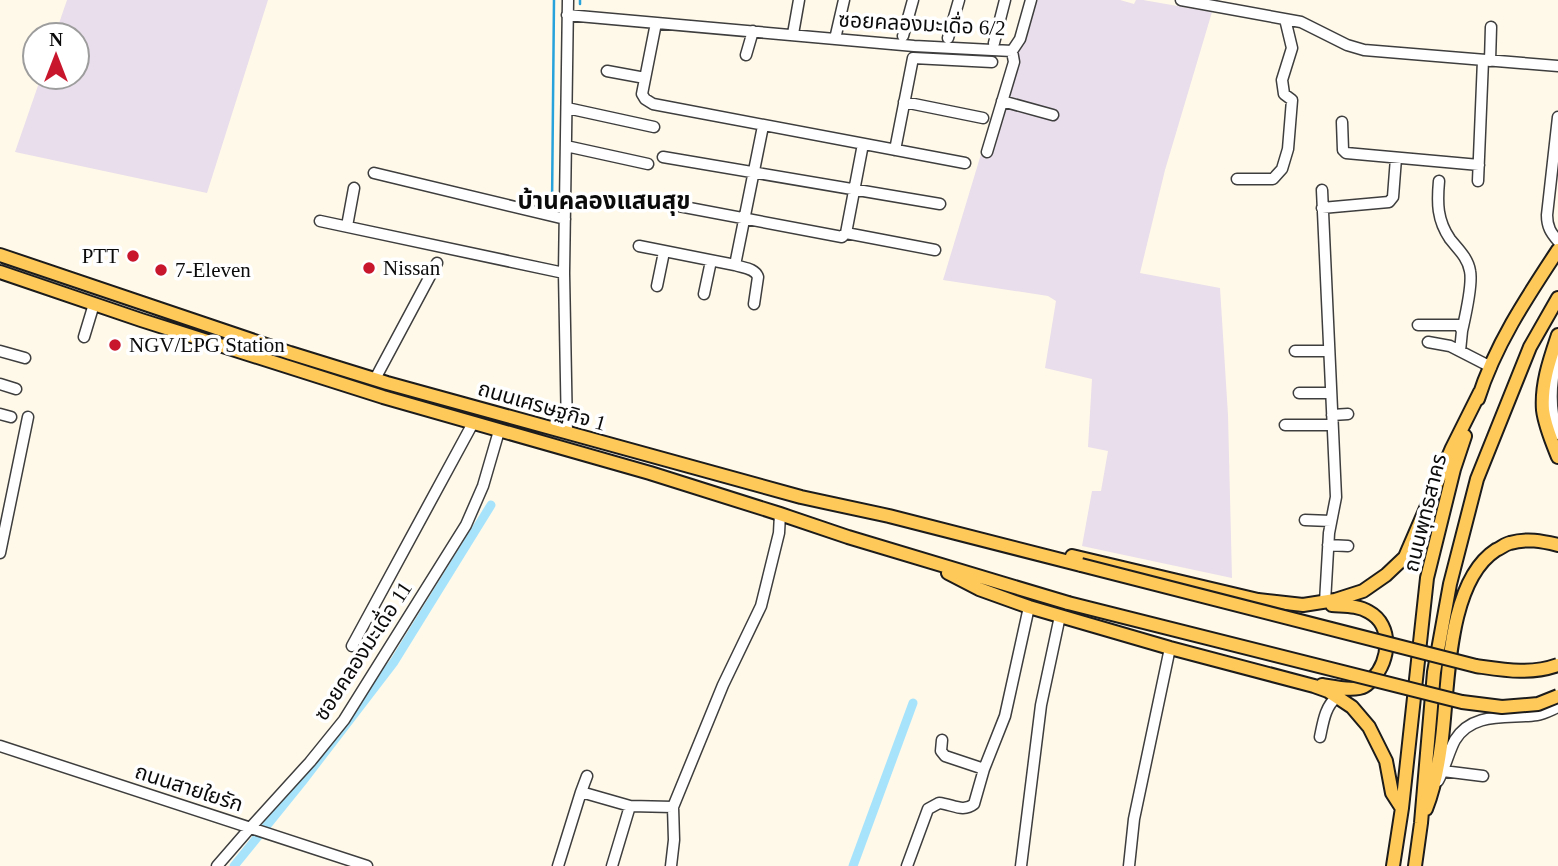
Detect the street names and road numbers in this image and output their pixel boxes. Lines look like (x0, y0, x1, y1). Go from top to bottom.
street label: ซอยคลองมะเดื่อ 6/2 (838, 5, 1006, 40)
street label: ถนนเศรษฐกิจ 1 (475, 376, 609, 436)
street label: ถนนพุทธสาคร (1399, 451, 1452, 575)
street label: ซอยคลองมะเดื่อ 11 (307, 575, 417, 725)
street label: ถนนสายใยรัก (132, 759, 246, 817)

